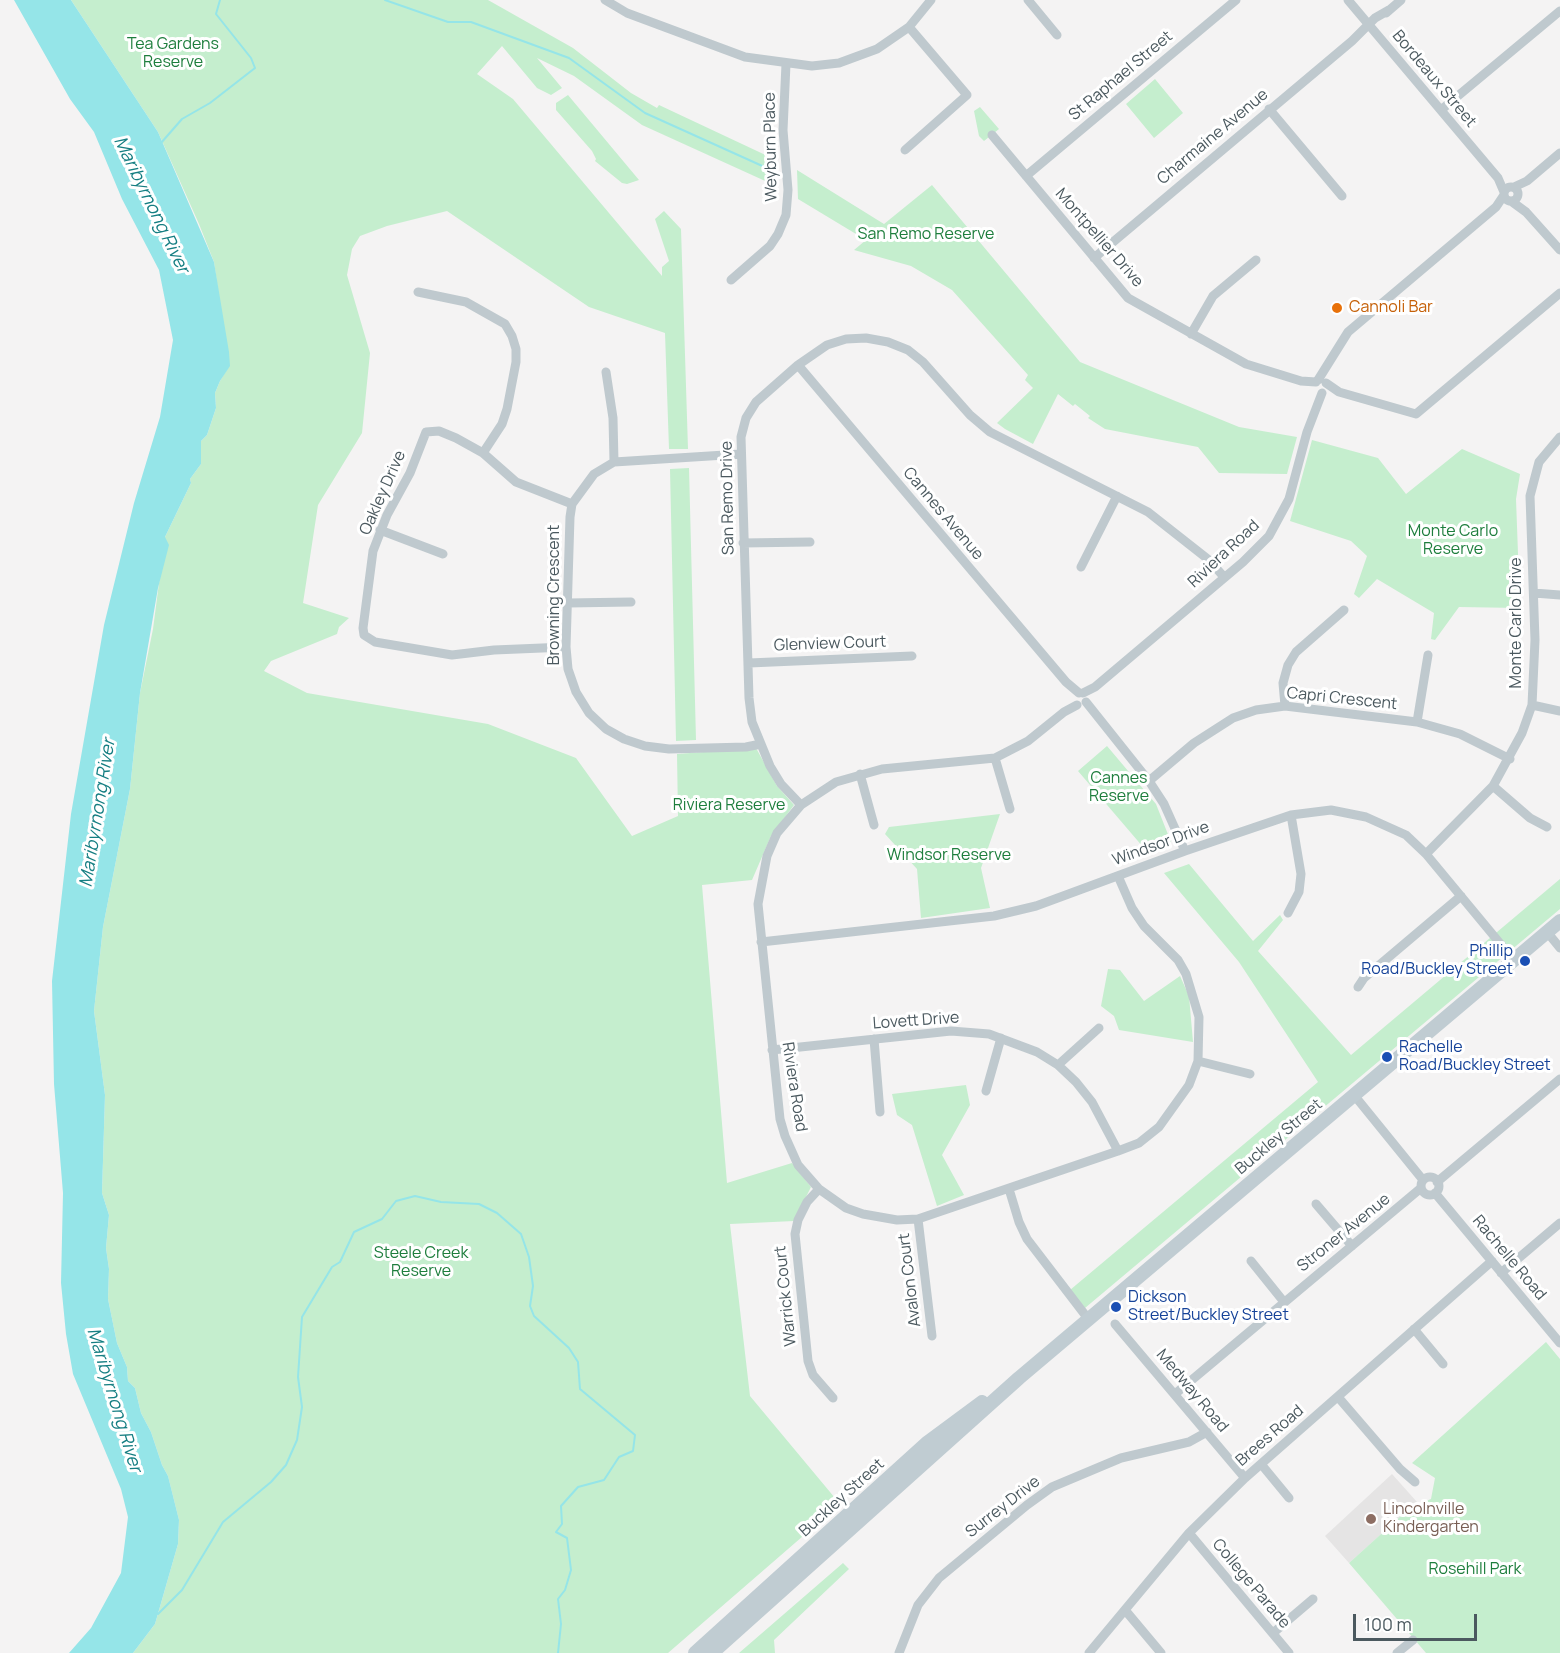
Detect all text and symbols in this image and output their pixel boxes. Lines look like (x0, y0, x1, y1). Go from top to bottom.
street label: St Raphael Street (1065, 27, 1177, 125)
street label: Bordeaux Street (1388, 27, 1480, 131)
park label: Tea Gardens Reserve (127, 35, 219, 73)
street label: Charmaine Avenue (1154, 85, 1272, 189)
street label: Weyburn Place (760, 92, 782, 202)
water label: Maribyrnong River (109, 133, 193, 277)
street label: Montpellier Drive (1051, 185, 1147, 291)
park label: San Remo Reserve (858, 225, 994, 245)
place label: Cannoli Bar (1349, 298, 1433, 318)
marker: Cannoli Bar (1330, 301, 1344, 315)
street label: San Remo Drive (717, 441, 739, 555)
street label: Oakley Drive (356, 448, 410, 538)
street label: Cannes Avenue (899, 464, 987, 564)
street label: Riviera Road (1184, 516, 1264, 592)
park label: Monte Carlo Reserve (1408, 522, 1498, 560)
street label: Browning Crescent (545, 525, 565, 665)
street label: Monte Carlo Drive (1507, 558, 1527, 688)
street label: Glenview Court (773, 632, 887, 656)
street label: Capri Crescent (1286, 684, 1398, 714)
water label: Maribyrnong River (76, 737, 120, 889)
park label: Cannes Reserve (1089, 769, 1149, 807)
park label: Riviera Reserve (673, 796, 785, 816)
street label: Windsor Drive (1110, 818, 1212, 870)
park label: Windsor Reserve (887, 846, 1011, 866)
place label: Phillip Road/Buckley Street (1361, 942, 1513, 980)
marker: Phillip Road/Buckley Street (1518, 954, 1532, 968)
street label: Lovett Drive (872, 1008, 960, 1034)
place label: Rachelle Road/Buckley Street (1399, 1038, 1551, 1076)
street label: Riviera Road (777, 1041, 811, 1133)
marker: Rachelle Road/Buckley Street (1380, 1050, 1394, 1064)
street label: Buckley Street (1232, 1095, 1326, 1179)
street label: Stroner Avenue (1294, 1190, 1394, 1276)
street label: Rachelle Road (1468, 1212, 1550, 1304)
street label: Avalon Court (895, 1232, 925, 1328)
park label: Steele Creek Reserve (374, 1244, 468, 1282)
street label: Warrick Court (771, 1245, 801, 1347)
place label: Dickson Street/Buckley Street (1128, 1288, 1289, 1326)
marker: Dickson Street/Buckley Street (1109, 1300, 1123, 1314)
water label: Maribyrnong River (82, 1325, 146, 1475)
street label: Medway Road (1152, 1346, 1232, 1436)
street label: Brees Road (1232, 1401, 1308, 1471)
street label: Buckley Street (796, 1455, 888, 1541)
street label: Surrey Drive (962, 1472, 1044, 1542)
place label: Lincolnville Kindergarten (1383, 1500, 1479, 1538)
marker: Lincolnville Kindergarten (1364, 1512, 1378, 1526)
street label: College Parade (1208, 1535, 1294, 1633)
park label: Rosehill Park (1428, 1560, 1522, 1580)
scale bar (1356, 1602, 1480, 1640)
text: 100 m (1364, 1612, 1412, 1636)

